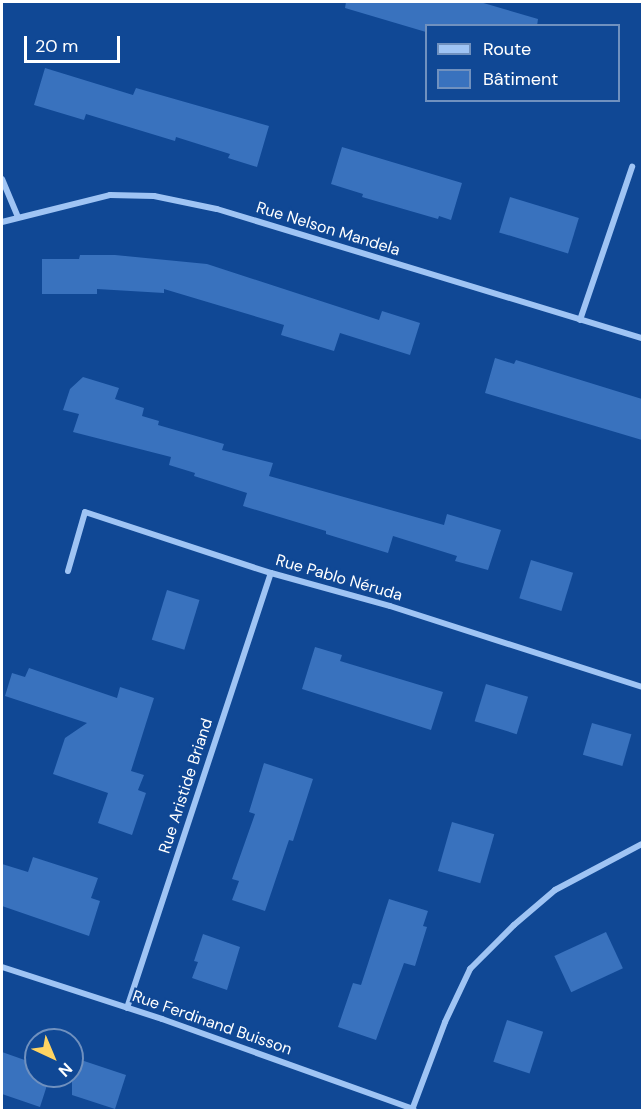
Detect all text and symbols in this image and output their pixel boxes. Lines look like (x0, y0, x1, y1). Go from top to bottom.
scale bar (27, 24, 123, 62)
legend (425, 24, 620, 102)
text: 20 m (35, 34, 78, 58)
text: Route (483, 37, 531, 61)
text: Bâtiment (483, 67, 558, 91)
street label: Rue Nelson Mandela (254, 198, 402, 260)
street label: Rue Pablo Néruda (273, 551, 405, 605)
street label: Rue Aristide Briand (155, 716, 217, 856)
street label: Rue Ferdinand Buisson (130, 987, 294, 1059)
north arrow (24, 1028, 84, 1088)
text: N (54, 1058, 77, 1081)

